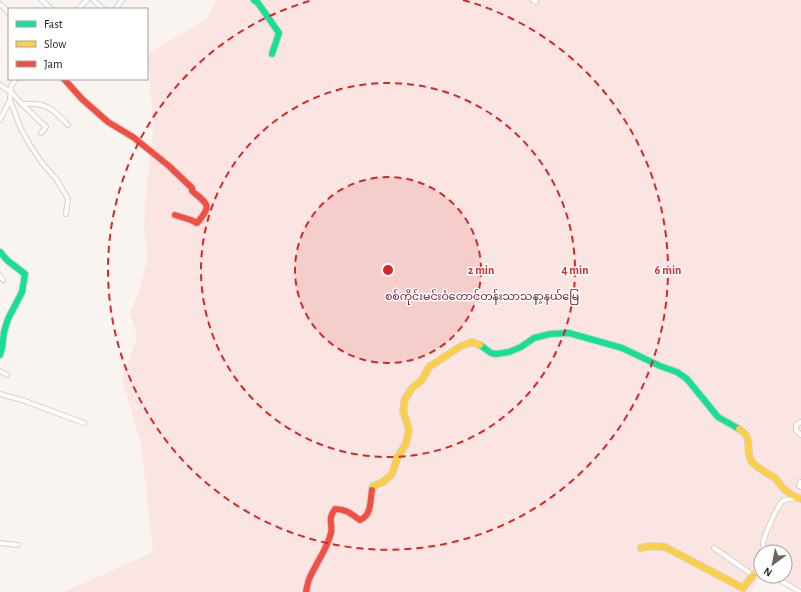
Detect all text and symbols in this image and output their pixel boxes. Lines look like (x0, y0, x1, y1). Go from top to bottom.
legend (8, 8, 148, 80)
text: Fast (44, 18, 63, 30)
text: Slow (44, 38, 66, 50)
text: Jam (44, 58, 63, 70)
centre of rings (381, 263, 395, 277)
text: 2 min (468, 264, 494, 276)
text: 4 min (561, 264, 589, 276)
text: 6 min (655, 264, 681, 276)
park label: စစ်ကိုင်းမင်းဝံတောင်တန်းသာသနာ့နယ်မြေ (385, 289, 579, 305)
north arrow (753, 544, 793, 584)
text: N (762, 565, 774, 579)

